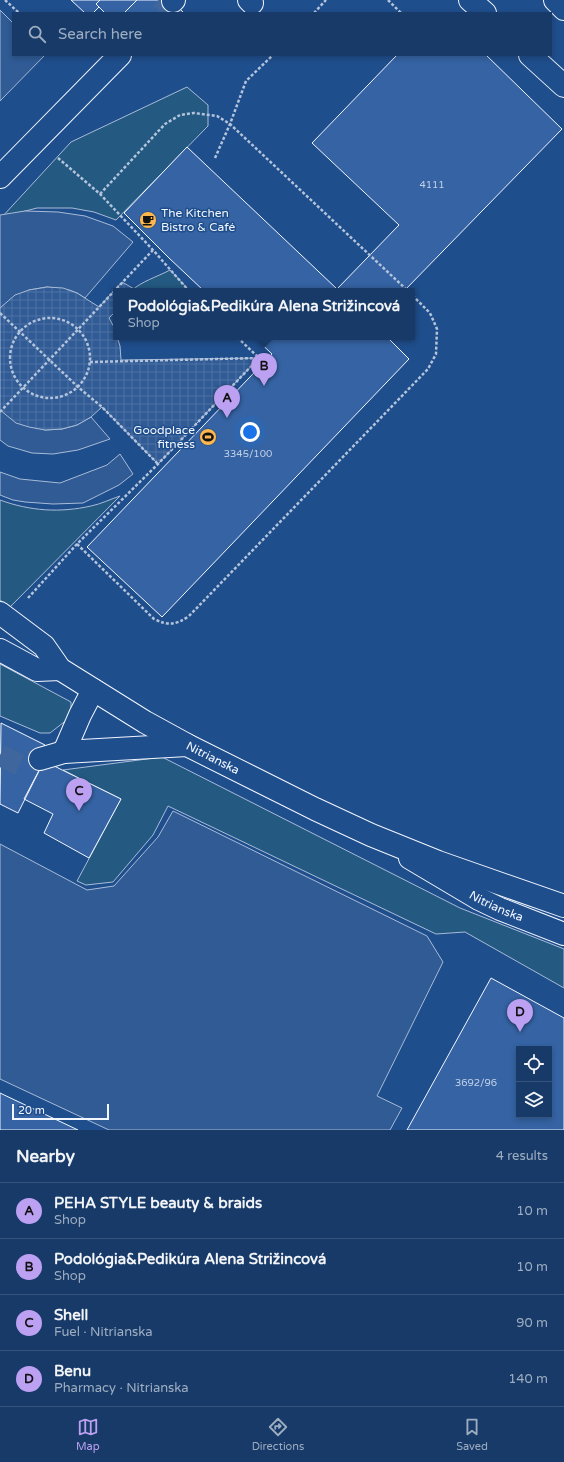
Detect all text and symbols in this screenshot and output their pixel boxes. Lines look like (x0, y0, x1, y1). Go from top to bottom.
search box (12, 12, 552, 56)
icon: search (26, 23, 48, 45)
text: Search here (58, 25, 142, 43)
house number: 4111 (419, 179, 445, 191)
place label: The Kitchen Bistro & Café (161, 206, 235, 234)
cafe icon: The Kitchen Bistro & Café (138, 210, 158, 230)
popup (113, 288, 415, 340)
text: Podológia&Pedikúra Alena Strižincová (128, 297, 400, 315)
text: Shop (128, 315, 160, 331)
pin: B (251, 353, 277, 386)
pin: A (214, 385, 240, 418)
your location (240, 422, 260, 442)
place label: Goodplace fitness (133, 423, 195, 451)
sports icon: Goodplace fitness (198, 427, 218, 447)
house number: 3345/100 (224, 448, 272, 460)
street label: Nitrianska (184, 739, 242, 777)
pin: C (66, 778, 92, 811)
street label: Nitrianska (467, 888, 525, 924)
pin: D (507, 999, 533, 1032)
map controls (516, 1046, 552, 1118)
button: locate (516, 1046, 552, 1082)
house number: 3692/96 (455, 1077, 497, 1089)
button: layers (516, 1082, 552, 1118)
scale bar (12, 1102, 109, 1121)
text: 20 m (18, 1104, 45, 1117)
text: Nearby (16, 1146, 75, 1167)
text: 4 results (496, 1148, 548, 1164)
text: PEHA STYLE beauty & braids (54, 1194, 262, 1212)
text: A (24, 1203, 34, 1219)
text: 10 m (516, 1203, 548, 1219)
text: Shop (54, 1212, 86, 1228)
text: Podológia&Pedikúra Alena Strižincová (54, 1250, 326, 1268)
text: B (24, 1259, 34, 1275)
text: 10 m (516, 1259, 548, 1275)
text: Shop (54, 1268, 86, 1284)
text: Shell (54, 1306, 88, 1324)
text: C (24, 1315, 34, 1331)
text: 90 m (516, 1315, 548, 1331)
text: Fuel · Nitrianska (54, 1324, 153, 1340)
text: Benu (54, 1362, 91, 1380)
text: D (24, 1371, 34, 1387)
text: 140 m (508, 1371, 548, 1387)
text: Pharmacy · Nitrianska (54, 1380, 189, 1396)
tab: Map (76, 1416, 100, 1453)
tab: Directions (252, 1416, 304, 1453)
tab: Saved (456, 1416, 488, 1453)

